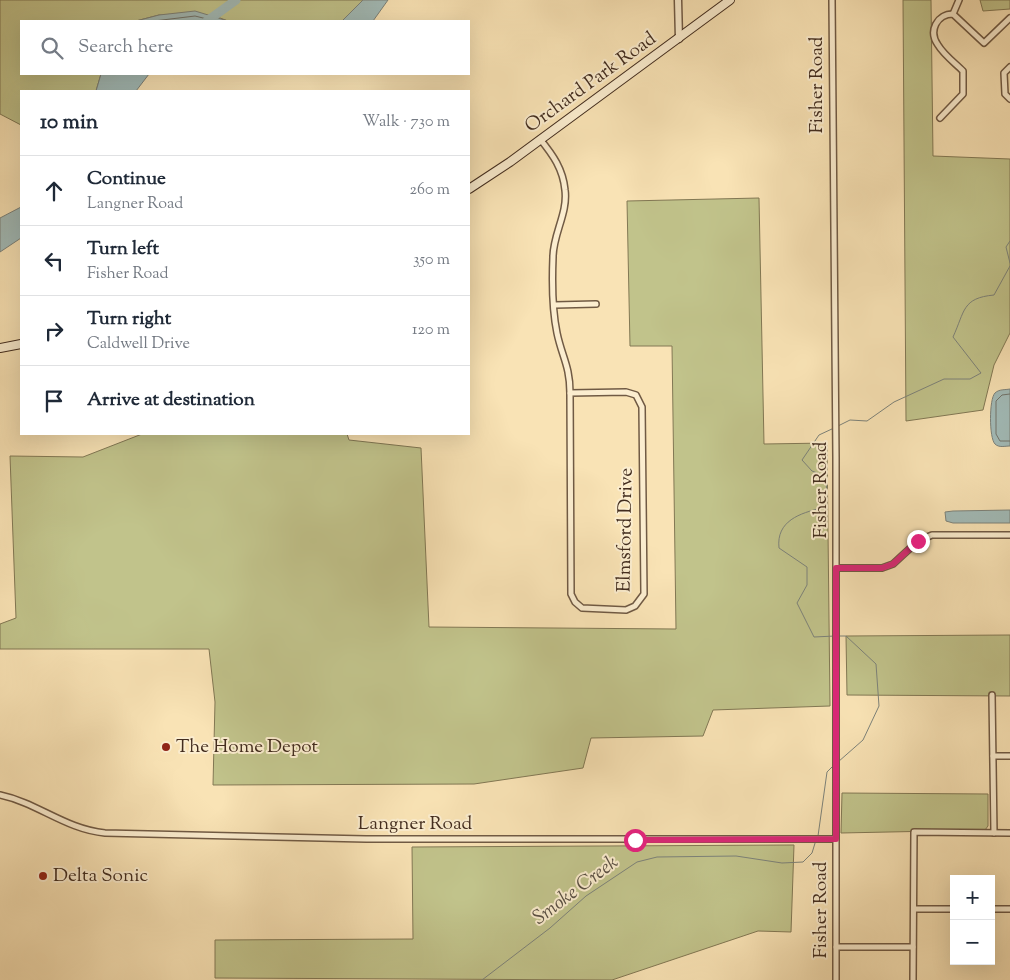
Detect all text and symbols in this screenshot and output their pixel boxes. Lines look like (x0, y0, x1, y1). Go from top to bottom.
search box (20, 20, 470, 75)
street label: Orchard Park Road (520, 26, 662, 140)
icon: search (38, 34, 66, 62)
text: Search here (78, 34, 173, 61)
street label: Fisher Road (804, 36, 831, 133)
text: 10 min (40, 108, 98, 138)
text: Walk · 730 m (362, 111, 450, 134)
text: Continue (87, 166, 166, 193)
icon: ahead (40, 177, 68, 205)
text: 260 m (409, 179, 450, 202)
text: Langner Road (87, 193, 183, 216)
text: Turn left (87, 236, 159, 263)
icon: left (40, 247, 68, 275)
text: 350 m (413, 249, 450, 272)
text: Fisher Road (87, 263, 169, 286)
text: Turn right (87, 306, 171, 333)
icon: right (40, 317, 68, 345)
text: 120 m (412, 319, 450, 342)
text: Caldwell Drive (87, 333, 190, 356)
icon: arrive (40, 387, 68, 415)
text: Arrive at destination (87, 387, 255, 414)
street label: Fisher Road (808, 441, 835, 538)
street label: Elmsford Drive (611, 468, 641, 592)
route end (907, 530, 930, 553)
place label: The Home Depot (176, 734, 319, 761)
marker: The Home Depot (160, 741, 172, 753)
street label: Langner Road (358, 811, 472, 838)
route start (624, 829, 647, 852)
water label: Smoke Creek (527, 849, 625, 933)
street label: Fisher Road (808, 861, 835, 958)
place label: Delta Sonic (53, 863, 148, 890)
marker: Delta Sonic (37, 870, 49, 882)
map controls (950, 875, 995, 965)
button: + (950, 875, 995, 920)
button: − (950, 920, 995, 965)

